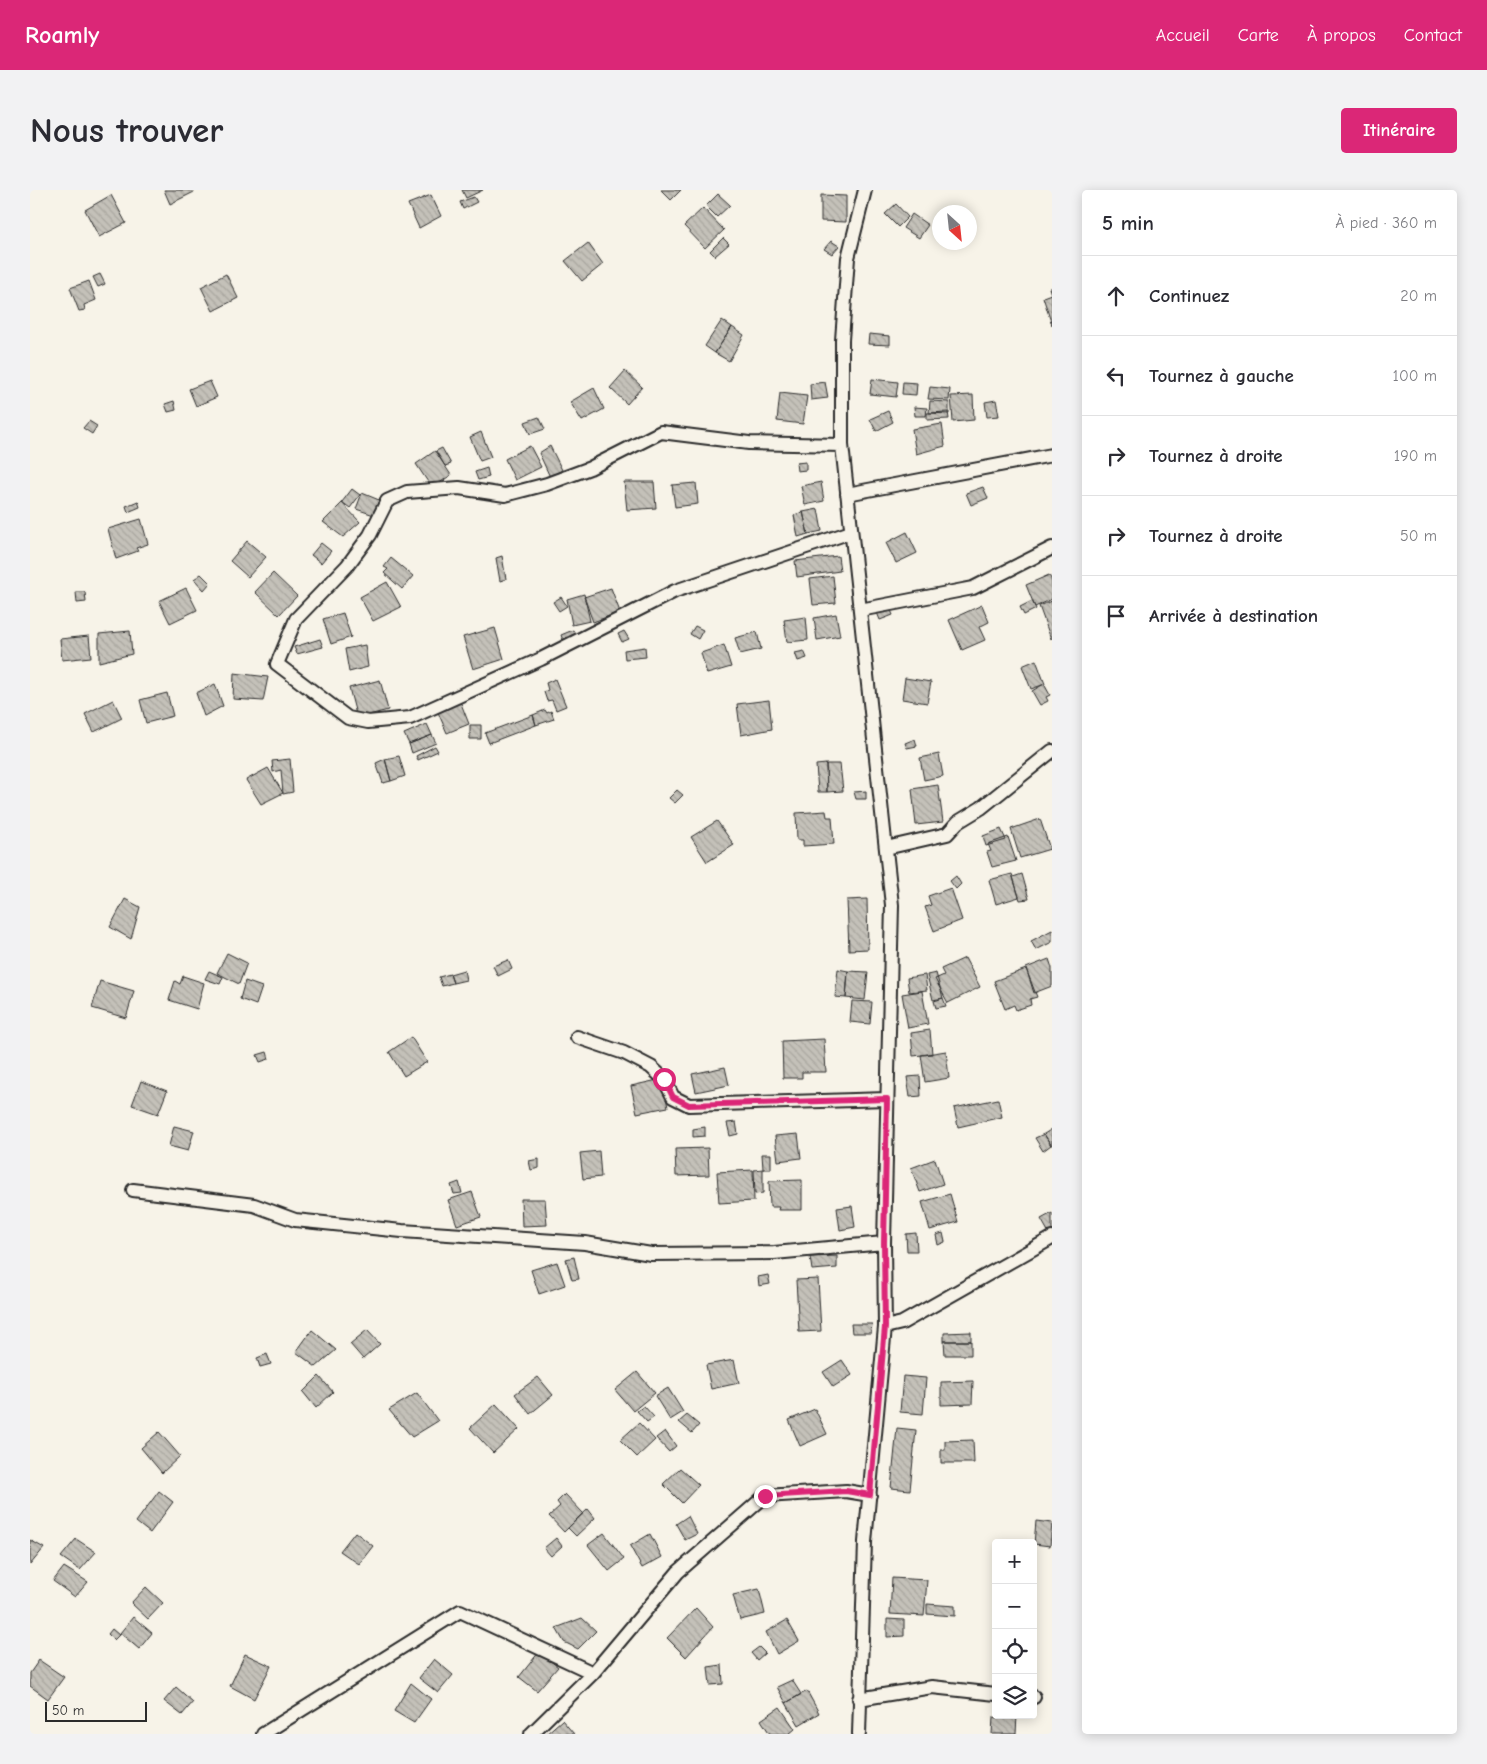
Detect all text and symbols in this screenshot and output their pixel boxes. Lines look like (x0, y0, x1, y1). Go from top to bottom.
text: Roamly (25, 21, 99, 49)
text: Accueil (1156, 25, 1210, 46)
text: Carte (1238, 25, 1279, 46)
text: À propos (1307, 25, 1376, 46)
text: Contact (1404, 25, 1462, 46)
button: Itinéraire (1341, 108, 1457, 153)
text: Nous trouver (30, 110, 223, 151)
north arrow (932, 205, 977, 250)
text: 5 min (1102, 211, 1154, 235)
text: À pied · 360 m (1335, 214, 1437, 232)
icon: ahead (1102, 282, 1130, 310)
text: Continuez (1149, 285, 1229, 307)
text: 20 m (1400, 287, 1437, 305)
icon: left (1102, 362, 1130, 390)
text: Tournez à gauche (1149, 365, 1294, 387)
text: 100 m (1393, 367, 1437, 385)
icon: right (1102, 442, 1130, 470)
text: Tournez à droite (1149, 445, 1283, 467)
text: 190 m (1394, 447, 1437, 465)
icon: right (1102, 522, 1130, 550)
text: Tournez à droite (1149, 525, 1283, 547)
text: 50 m (1400, 527, 1437, 545)
icon: arrive (1102, 602, 1130, 630)
text: Arrivée à destination (1149, 605, 1318, 627)
route start (653, 1068, 676, 1091)
route end (754, 1485, 777, 1508)
map controls (992, 1539, 1037, 1719)
button: + (992, 1539, 1037, 1584)
button: − (992, 1584, 1037, 1629)
button: locate (992, 1629, 1037, 1674)
button: layers (992, 1674, 1037, 1719)
scale bar (45, 1699, 148, 1722)
text: 50 m (52, 1702, 84, 1719)

